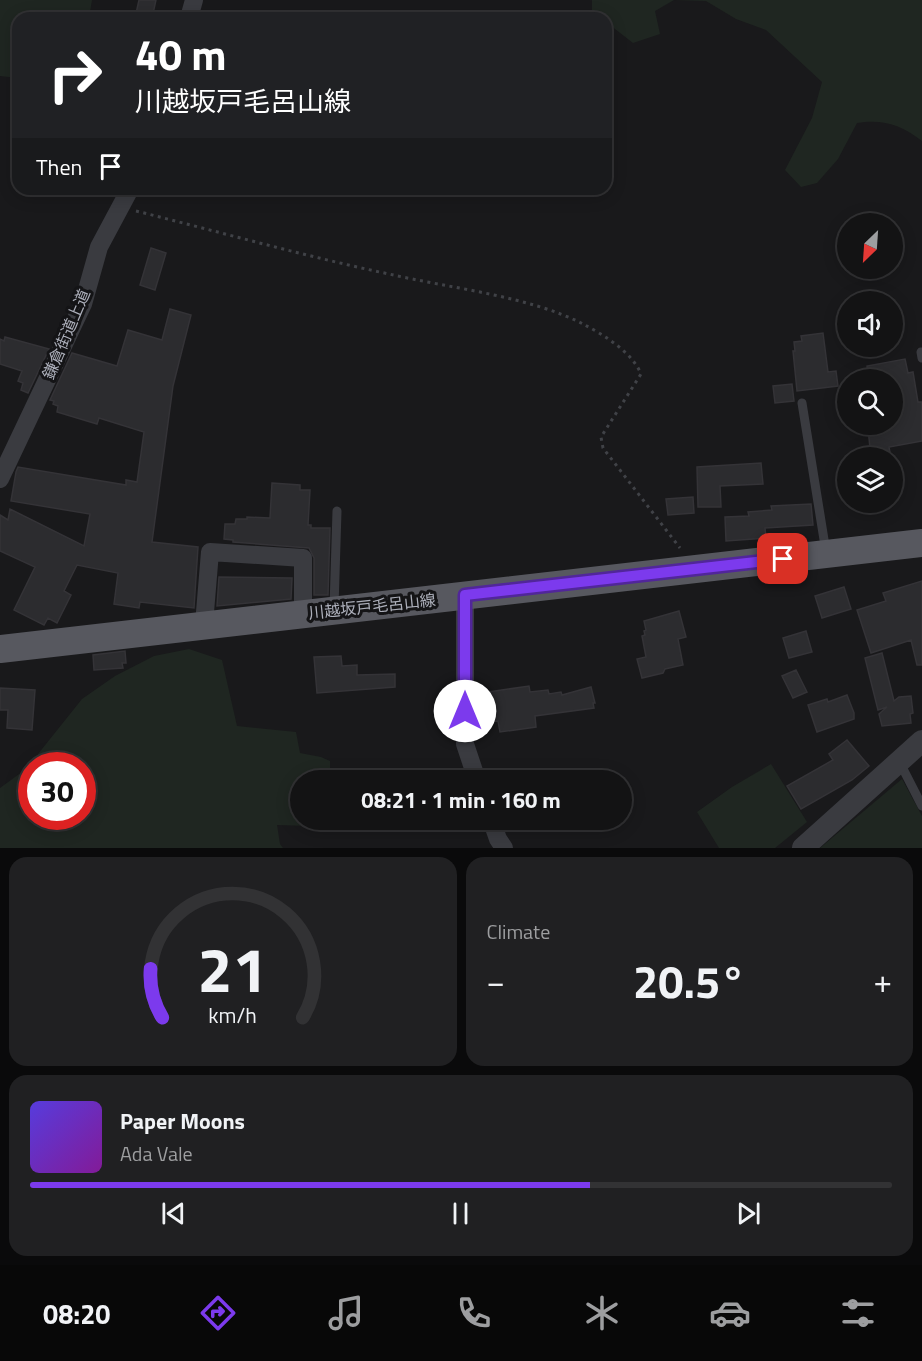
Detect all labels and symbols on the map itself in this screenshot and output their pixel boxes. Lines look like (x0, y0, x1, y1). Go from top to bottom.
north arrow (837, 213, 903, 279)
street label: 鎌倉街道上道 (36, 285, 96, 383)
pin (757, 533, 808, 584)
street label: 川越坂戸毛呂山線 (307, 587, 437, 625)
position arrow (433, 679, 497, 743)
speed limit sign: 30 (18, 752, 96, 830)

